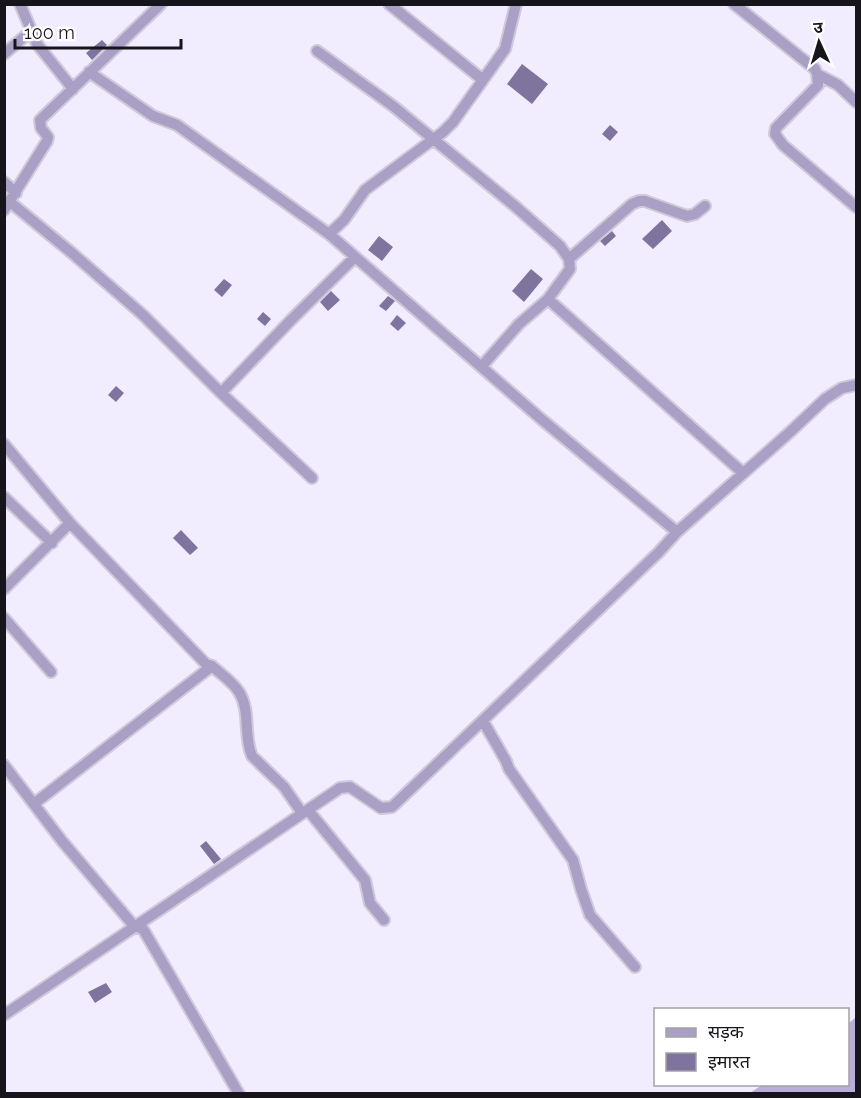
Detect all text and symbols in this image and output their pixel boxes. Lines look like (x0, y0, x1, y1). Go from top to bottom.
scale bar (15, 12, 182, 50)
north arrow (789, 12, 849, 72)
text: उ (813, 18, 824, 37)
text: 100 m (24, 22, 75, 43)
legend (654, 1008, 849, 1086)
text: सड़क (708, 1021, 745, 1042)
text: इमारत (708, 1051, 751, 1072)

